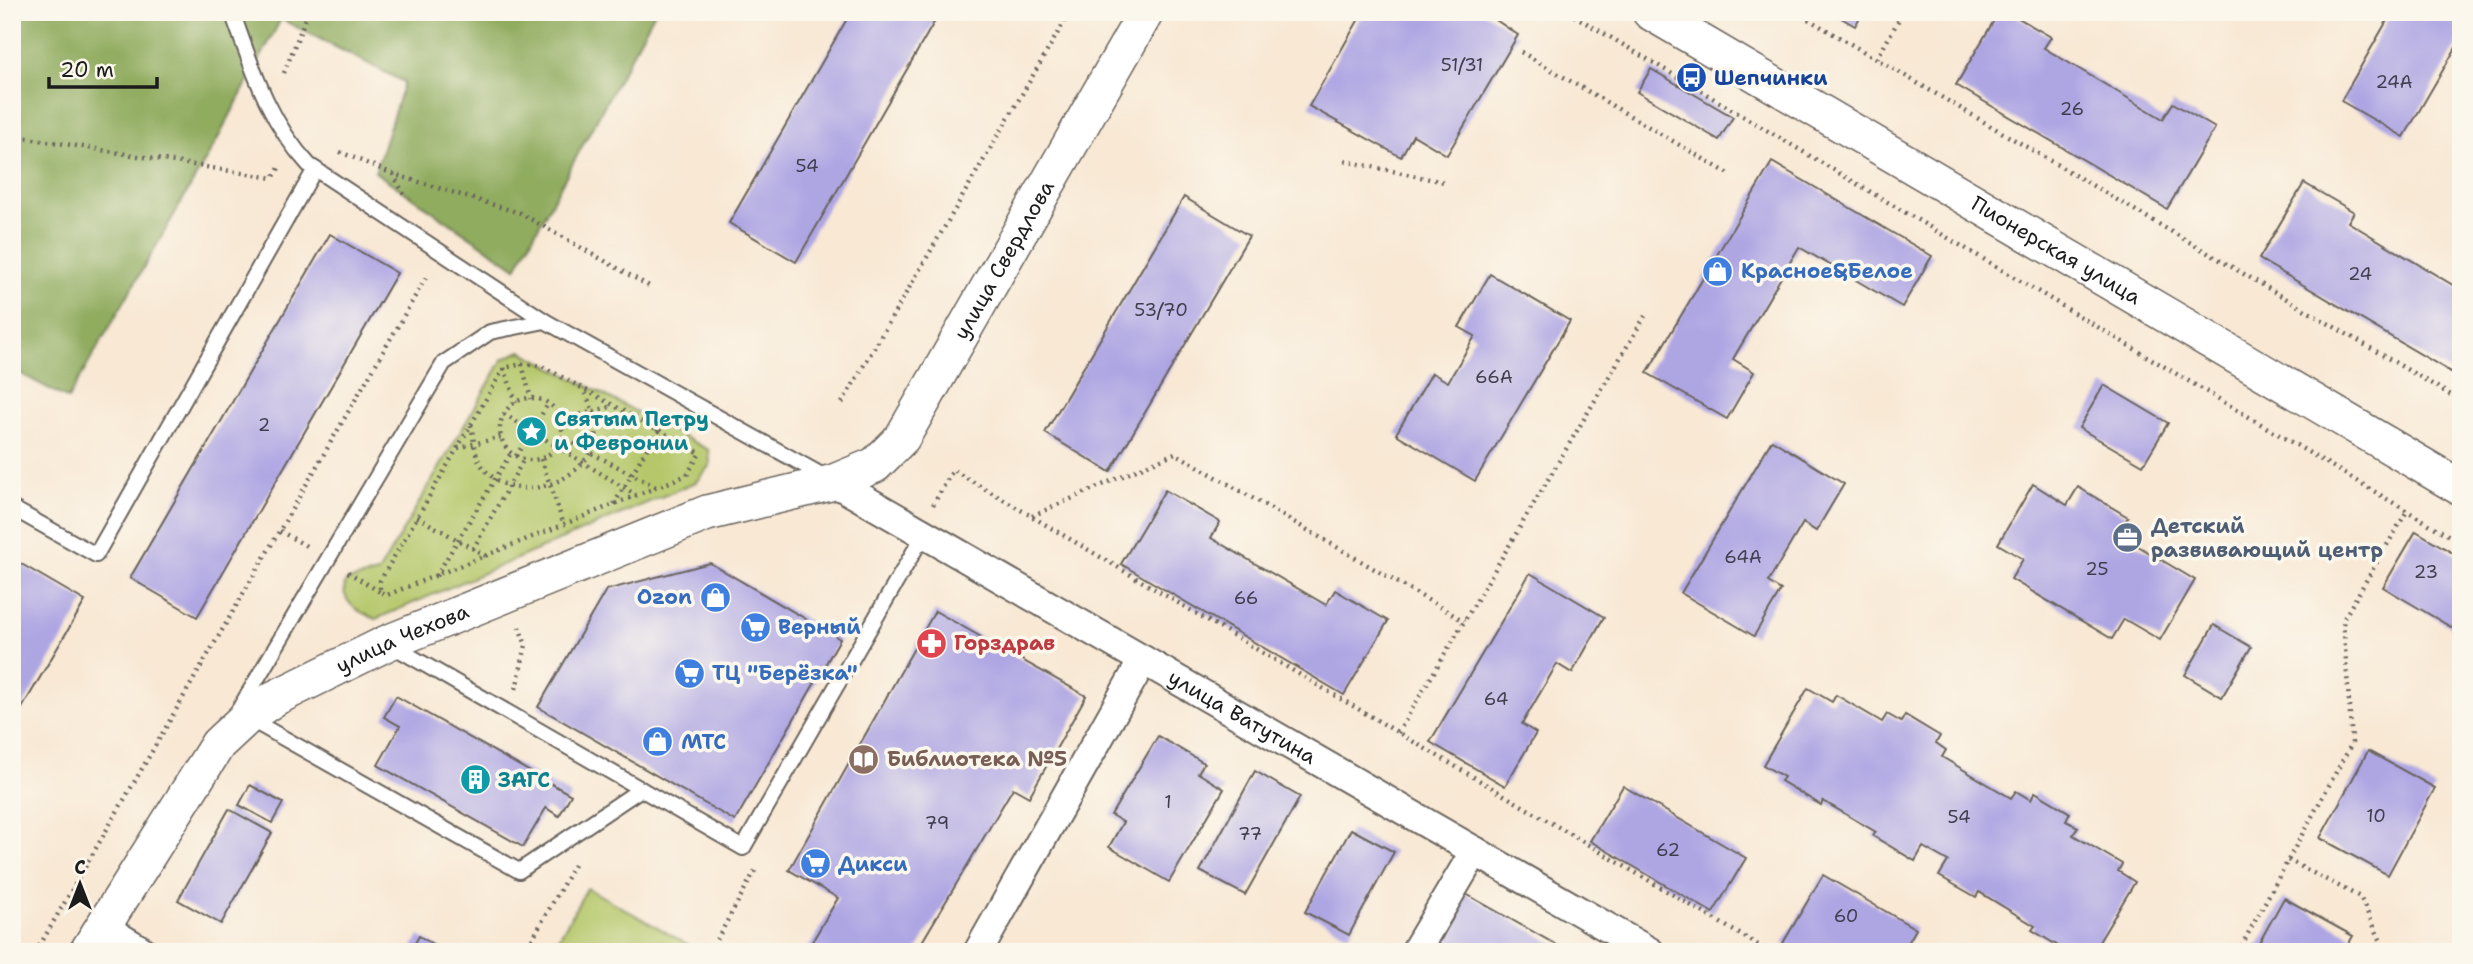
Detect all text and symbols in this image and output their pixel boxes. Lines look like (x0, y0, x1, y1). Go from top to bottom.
scale bar (49, 46, 158, 90)
house number: 51/31 (1441, 53, 1483, 77)
text: 20 m (60, 56, 114, 84)
bus stop icon: Шепчинки (1674, 61, 1708, 95)
place label: Шепчинки (1714, 64, 1828, 92)
house number: 24А (2375, 70, 2413, 94)
house number: 26 (2060, 97, 2084, 121)
house number: 54 (795, 154, 819, 178)
street label: улица Свердлова (947, 175, 1061, 345)
street label: Пионерская улица (1966, 190, 2146, 311)
shop icon: Красное&Белое (1701, 254, 1735, 288)
place label: Красное&Белое (1741, 257, 1913, 285)
house number: 24 (2348, 262, 2372, 286)
house number: 53/70 (1134, 298, 1188, 322)
house number: 66А (1475, 365, 1513, 389)
place label: Святым Петру и Февронии (554, 405, 709, 457)
house number: 2 (258, 413, 270, 437)
place icon: Святым Петру и Февронии (514, 414, 548, 448)
place label: Детский развивающий центр (2151, 512, 2383, 564)
office icon: Детский развивающий центр (2111, 521, 2145, 555)
house number: 64А (1724, 545, 1762, 569)
house number: 25 (2085, 557, 2109, 581)
house number: 23 (2414, 560, 2438, 584)
shop icon: Ozon (698, 580, 732, 614)
place label: Ozon (637, 583, 692, 611)
house number: 66 (1234, 586, 1258, 610)
street label: улица Чехова (331, 597, 473, 680)
supermarket icon: Верный (738, 610, 772, 644)
place label: Верный (778, 613, 861, 641)
pharmacy icon: Горздрав (914, 626, 948, 660)
place label: Горздрав (954, 629, 1055, 657)
supermarket icon: ТЦ "Берёзка" (672, 656, 706, 690)
place label: ТЦ "Берёзка" (712, 659, 858, 687)
street label: улица Ватутина (1163, 663, 1321, 771)
house number: 64 (1484, 687, 1508, 711)
shop icon: МТС (641, 725, 675, 759)
place label: МТС (681, 728, 726, 756)
library icon: Библиотека №5 (847, 742, 881, 776)
place label: Библиотека №5 (887, 745, 1067, 773)
building icon: ЗАГС (458, 763, 492, 797)
place label: ЗАГС (498, 766, 550, 794)
house number: 1 (1164, 790, 1172, 814)
house number: 10 (2366, 804, 2386, 828)
house number: 54 (1947, 805, 1971, 829)
house number: 79 (925, 811, 949, 835)
house number: 77 (1238, 822, 1262, 846)
house number: 62 (1656, 838, 1680, 862)
supermarket icon: Дикси (798, 847, 832, 881)
north arrow (46, 848, 116, 918)
place label: Дикси (838, 850, 908, 878)
text: С (74, 855, 86, 880)
house number: 60 (1834, 904, 1858, 928)

